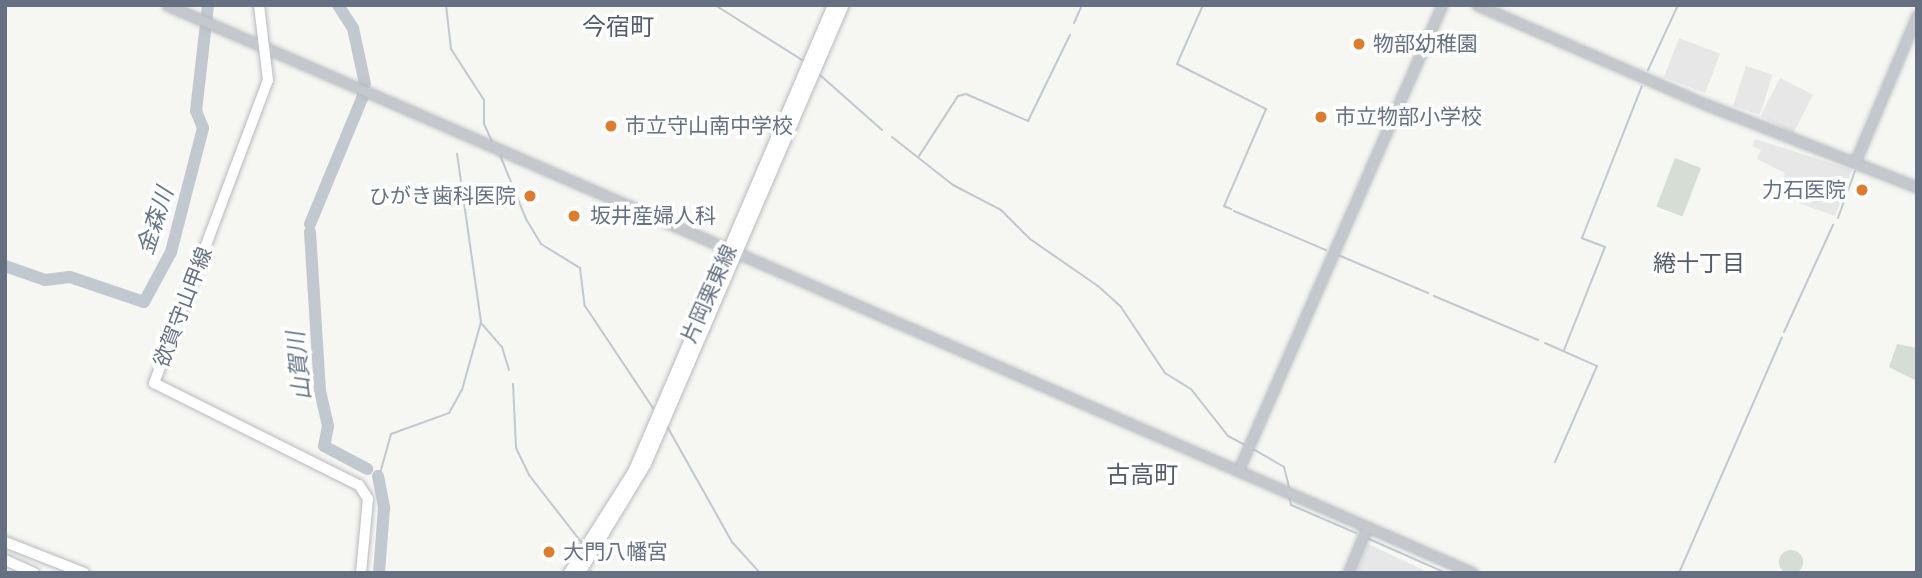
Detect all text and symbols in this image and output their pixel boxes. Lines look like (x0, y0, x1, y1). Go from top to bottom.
district label: 今宿町 (582, 14, 654, 42)
place label: 物部幼稚園 (1373, 31, 1478, 57)
marker: 物部幼稚園 (1351, 36, 1367, 52)
place label: 市立物部小学校 (1335, 104, 1482, 130)
marker: 市立物部小学校 (1313, 109, 1329, 125)
place label: 市立守山南中学校 (625, 113, 793, 139)
marker: 市立守山南中学校 (603, 118, 619, 134)
place label: 力石医院 (1762, 177, 1846, 203)
marker: 力石医院 (1852, 180, 1872, 200)
place label: ひがき歯科医院 (369, 183, 516, 209)
water label: 金森川 (131, 184, 179, 258)
marker: ひがき歯科医院 (522, 188, 538, 204)
place label: 坂井産婦人科 (590, 203, 716, 229)
marker: 坂井産婦人科 (564, 206, 584, 226)
street label: 片岡栗東線 (676, 241, 742, 347)
street label: 欲賀守山甲線 (149, 244, 217, 370)
district label: 綣十丁目 (1653, 249, 1745, 277)
water label: 山賀川 (282, 330, 316, 402)
district label: 古高町 (1106, 462, 1178, 490)
place label: 大門八幡宮 (563, 539, 668, 565)
marker: 大門八幡宮 (541, 544, 557, 560)

